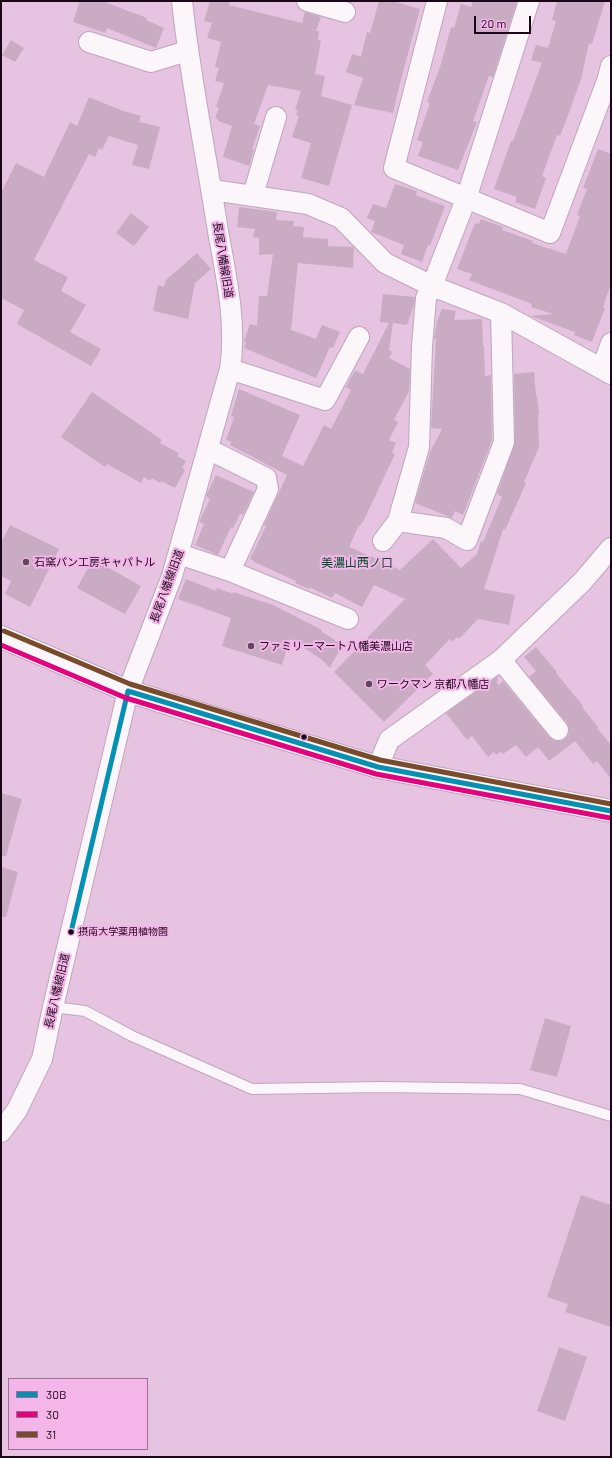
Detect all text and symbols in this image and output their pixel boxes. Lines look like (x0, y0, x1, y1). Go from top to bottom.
scale bar (476, 8, 533, 34)
text: 20 m (481, 16, 507, 30)
street label: 長尾八幡線旧道 (210, 221, 236, 299)
street label: 長尾八幡線旧道 (148, 548, 186, 624)
place label: 石窯パン工房キャパトル (34, 555, 155, 569)
district label: 美濃山西ノ口 (321, 556, 393, 570)
marker: 石窯パン工房キャパトル (21, 557, 31, 567)
place label: ファミリーマート八幡美濃山店 (259, 639, 413, 653)
marker: ファミリーマート八幡美濃山店 (246, 641, 256, 651)
place label: ワークマン 京都八幡店 (377, 677, 489, 691)
marker: ワークマン 京都八幡店 (364, 679, 374, 689)
unlabelled marker (299, 732, 309, 742)
place label: 摂南大学薬用植物園 (78, 926, 168, 938)
marker: 摂南大学薬用植物園 (66, 927, 76, 937)
street label: 長尾八幡線旧道 (42, 952, 72, 1030)
legend (8, 1378, 148, 1450)
text: 30B (46, 1387, 66, 1401)
text: 30 (46, 1407, 59, 1421)
text: 31 (46, 1427, 56, 1441)

